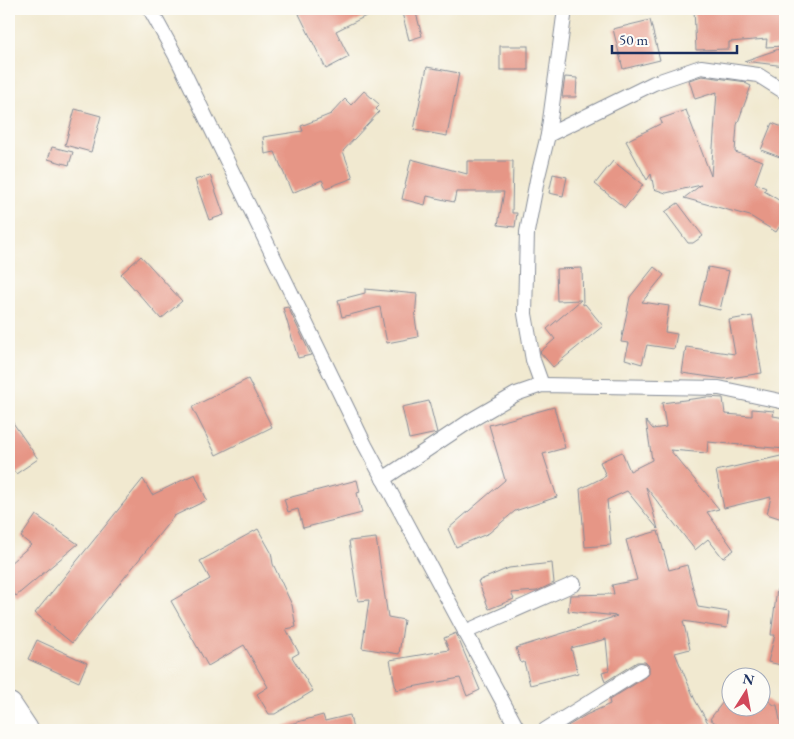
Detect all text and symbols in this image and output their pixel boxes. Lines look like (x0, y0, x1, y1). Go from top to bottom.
scale bar (612, 22, 736, 54)
text: 50 m (619, 30, 648, 49)
north arrow (722, 666, 772, 716)
text: N (741, 669, 756, 689)

